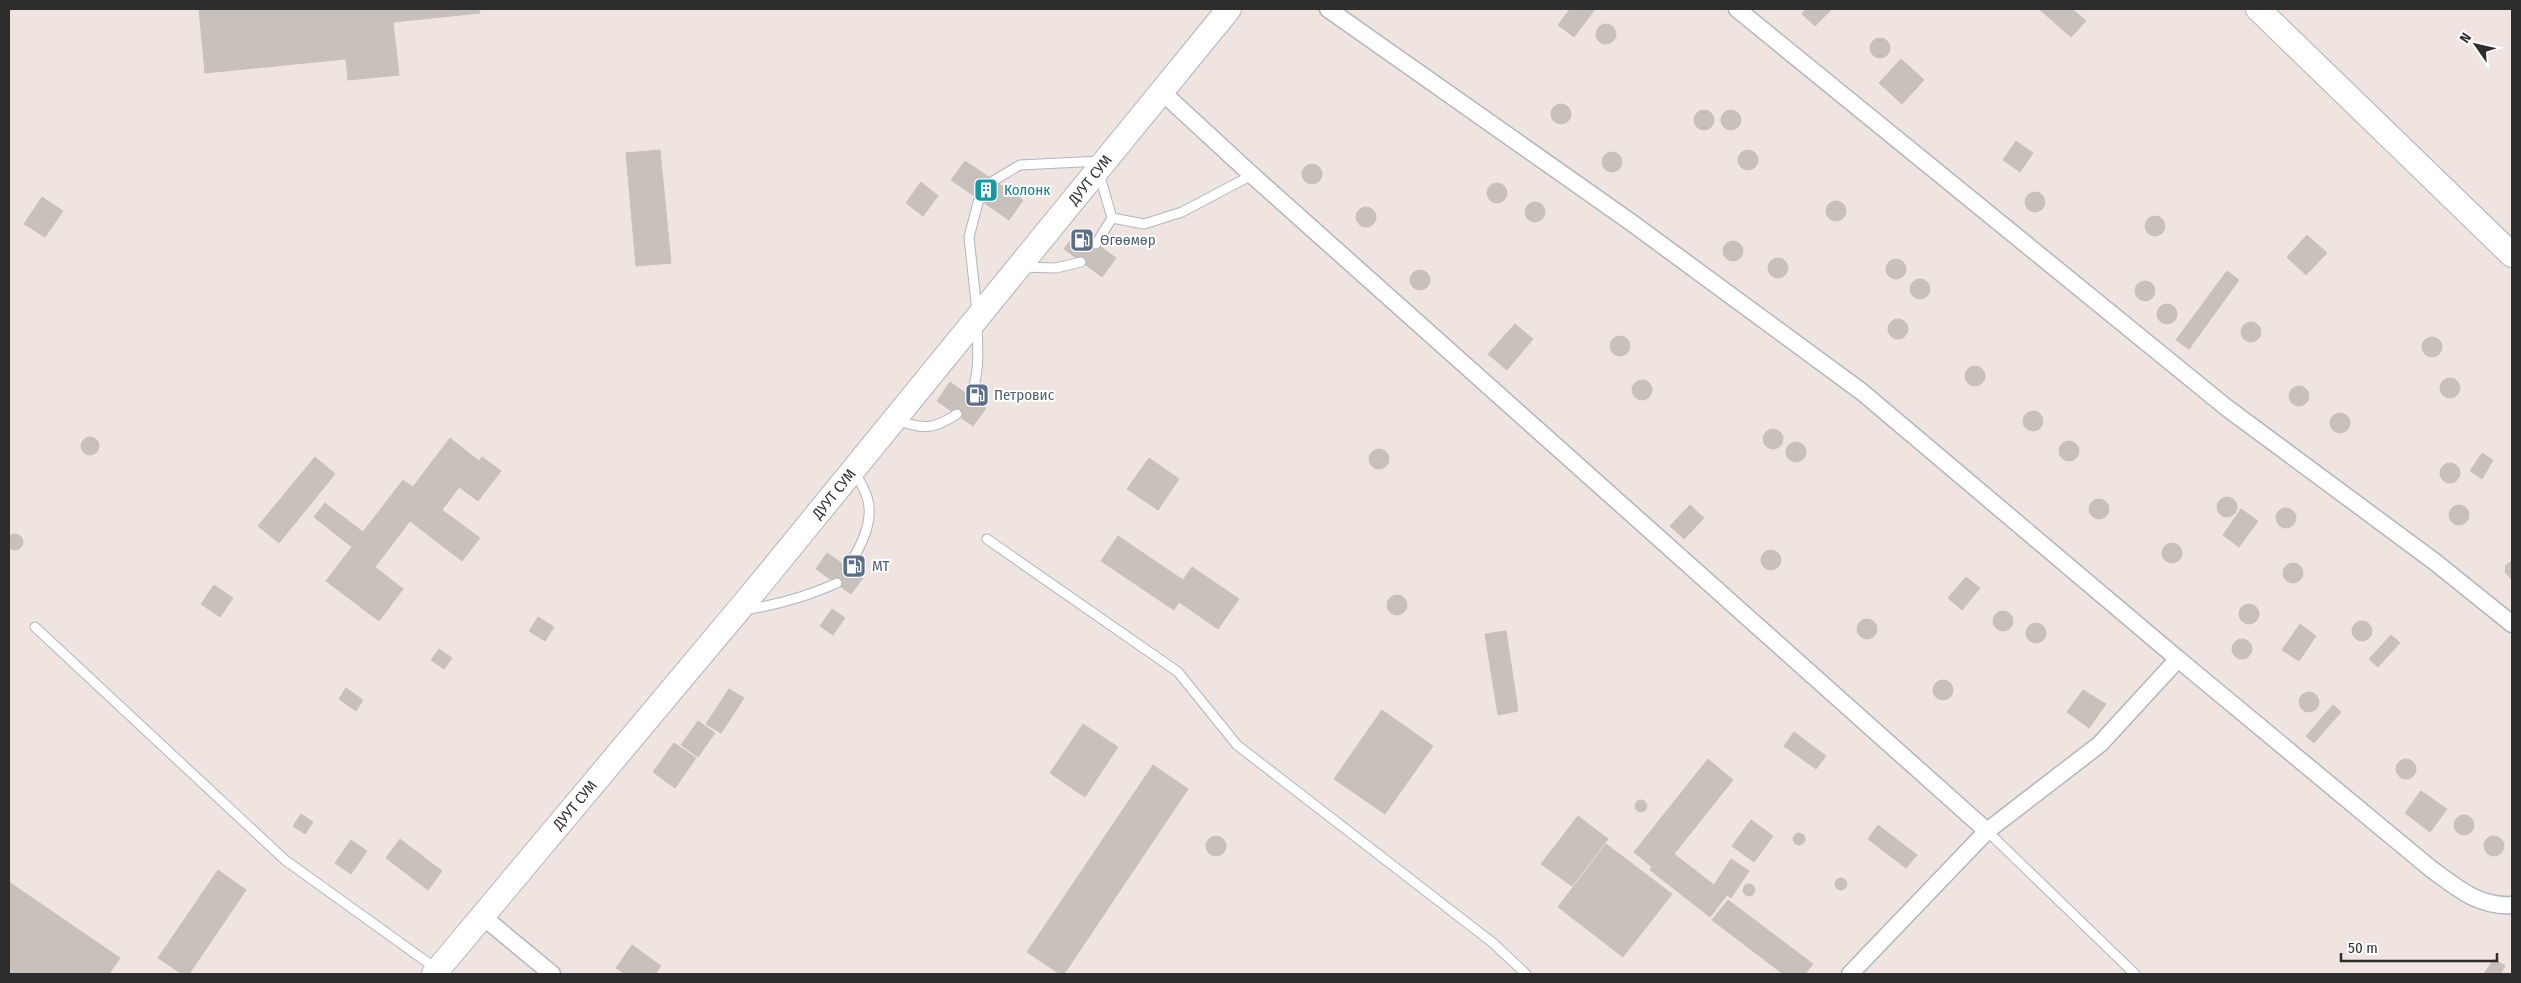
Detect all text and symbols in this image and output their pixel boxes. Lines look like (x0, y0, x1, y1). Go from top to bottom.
north arrow (2451, 20, 2501, 70)
text: N (2456, 30, 2475, 46)
street label: ДУУТ СУМ (1064, 151, 1115, 209)
building icon: Колонк (973, 177, 999, 203)
place label: Колонк (1004, 181, 1050, 199)
fuel station icon: Өгөөмөр (1069, 227, 1095, 253)
place label: Өгөөмөр (1100, 231, 1156, 249)
fuel station icon: Петровиc (964, 382, 990, 408)
place label: Петровиc (994, 386, 1055, 404)
street label: ДУУТ СУМ (808, 465, 859, 523)
fuel station icon: MT (841, 553, 867, 579)
place label: MT (872, 557, 889, 575)
street label: ДУУТ СУМ (549, 777, 601, 834)
scale bar (2341, 930, 2497, 962)
text: 50 m (2348, 939, 2378, 957)

